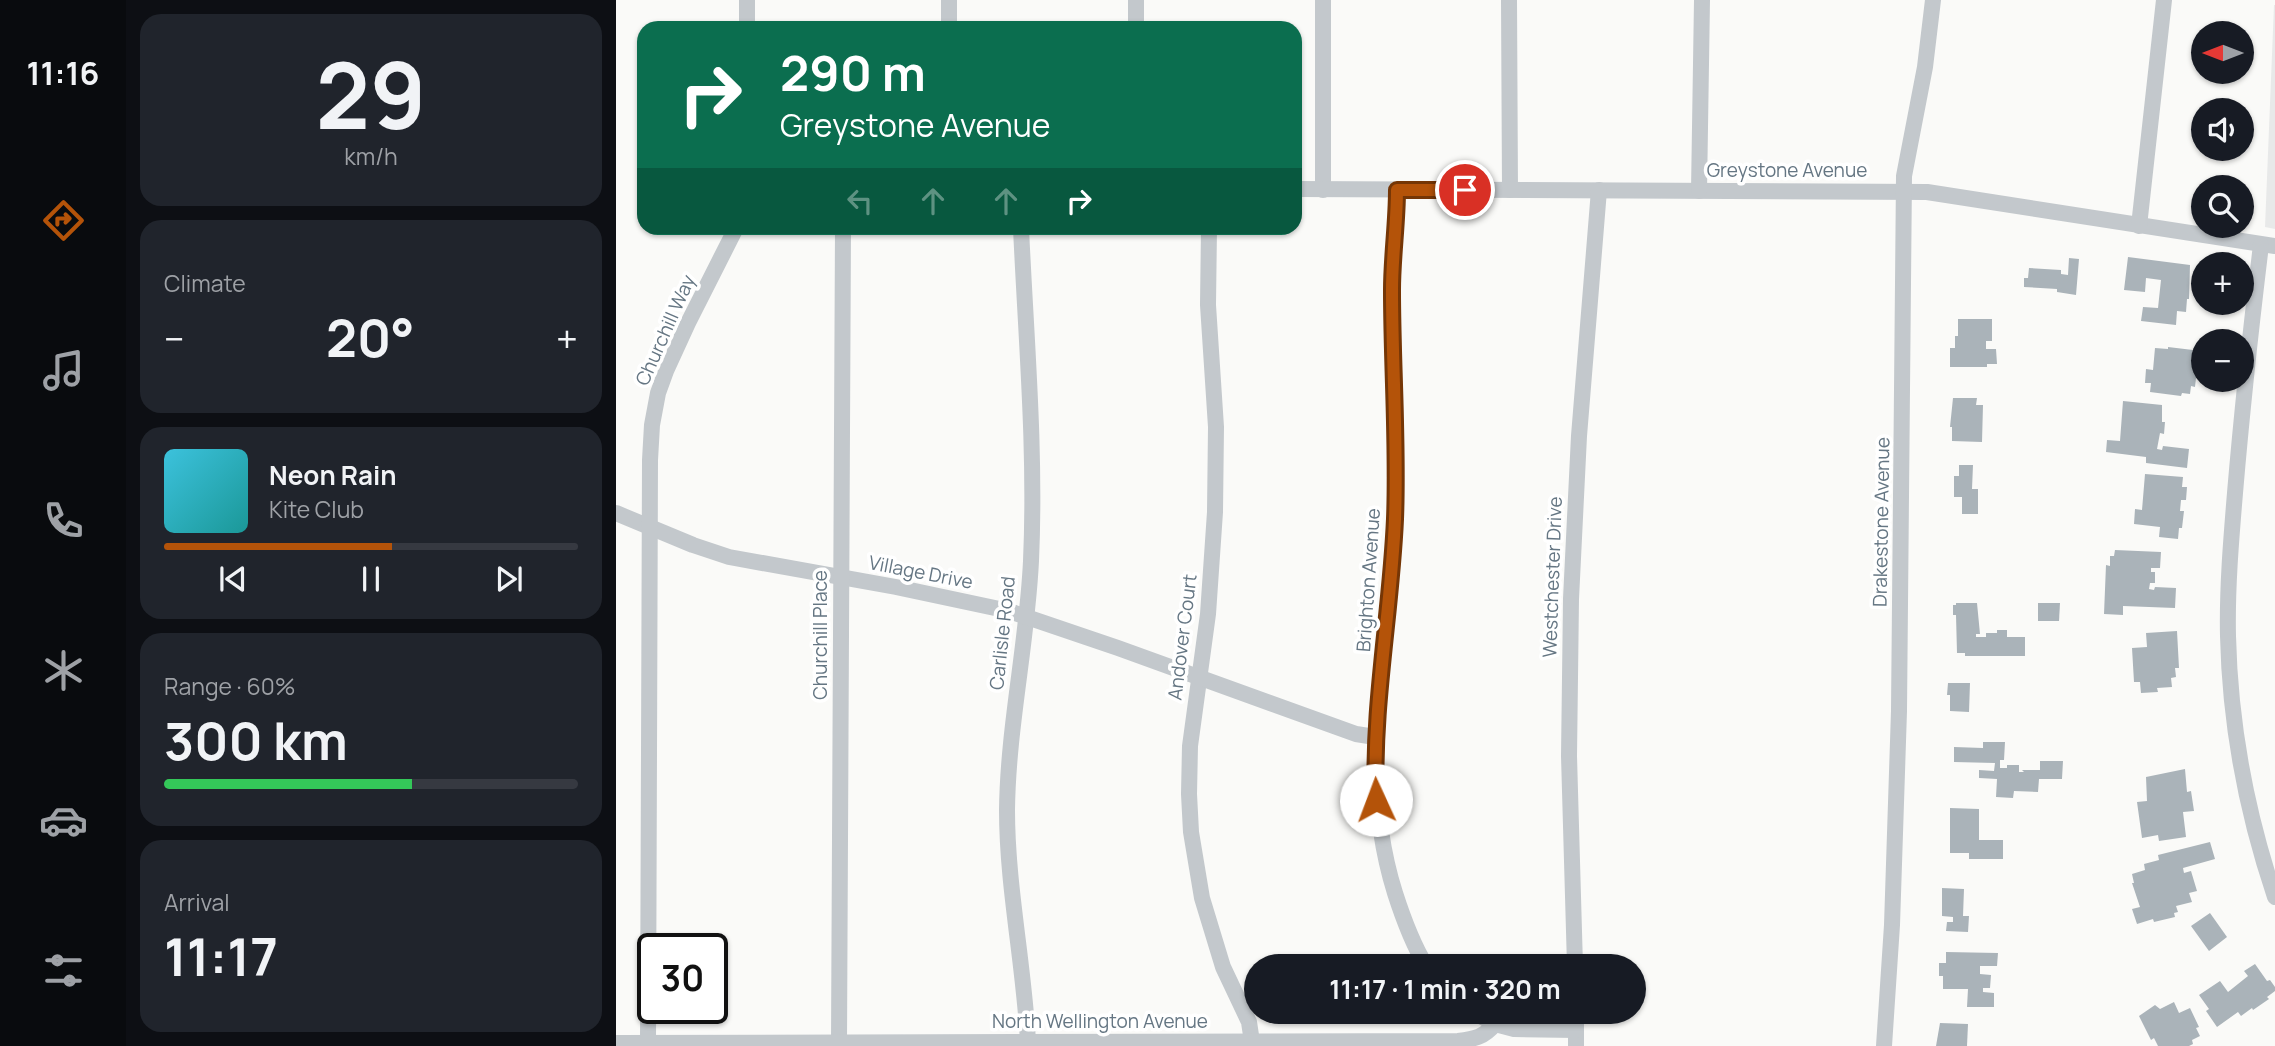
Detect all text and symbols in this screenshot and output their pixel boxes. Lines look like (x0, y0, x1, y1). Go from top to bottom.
north arrow (2191, 21, 2254, 84)
map controls (2191, 21, 2254, 392)
text: 29 (316, 32, 426, 156)
text: 290 m (780, 39, 926, 106)
icon: right (665, 49, 756, 140)
text: 11:16 (27, 51, 99, 95)
button: sound (2191, 98, 2254, 161)
text: Greystone Avenue (780, 103, 1051, 147)
text: km/h (344, 140, 398, 172)
street label: Greystone Avenue (1707, 157, 1867, 183)
pin (1435, 160, 1495, 220)
icon: arrive (1446, 171, 1484, 209)
button: search (2191, 175, 2254, 238)
icon: left (841, 182, 879, 220)
icon: ahead (914, 182, 952, 220)
icon: ahead (987, 182, 1025, 220)
icon: right (1060, 182, 1098, 220)
icon: directions (39, 196, 88, 245)
button: + (2191, 252, 2254, 315)
text: Climate (164, 267, 246, 299)
street label: Churchill Way (629, 271, 701, 389)
text: 20° (326, 302, 415, 373)
text: − (164, 312, 185, 364)
text: + (556, 312, 578, 364)
button: − (2191, 329, 2254, 392)
icon: music (39, 346, 88, 395)
street label: Drakestone Avenue (1867, 437, 1895, 607)
text: Neon Rain (269, 457, 397, 493)
text: Kite Club (269, 493, 364, 525)
icon: phone (39, 496, 88, 545)
street label: Westchester Drive (1536, 496, 1568, 658)
street label: Brighton Avenue (1350, 507, 1386, 653)
street label: Village Drive (867, 549, 975, 595)
icon: previous (214, 560, 252, 598)
icon: pause (352, 560, 390, 598)
icon: next (490, 560, 528, 598)
street label: Churchill Place (807, 570, 833, 700)
street label: Andover Court (1161, 572, 1203, 702)
street label: Carlisle Road (983, 575, 1021, 691)
icon: climate (39, 646, 88, 695)
text: Range · 60% (164, 670, 295, 702)
text: 300 km (164, 705, 348, 776)
position arrow (1339, 763, 1413, 837)
icon: car (39, 796, 88, 845)
text: Arrival (164, 886, 230, 918)
text: 11:17 (164, 921, 278, 992)
speed limit sign: 30 (637, 933, 728, 1024)
icon: filters (39, 946, 88, 995)
text: 11:17 · 1 min · 320 m (1329, 971, 1561, 1007)
street label: North Wellington Avenue (992, 1008, 1208, 1034)

